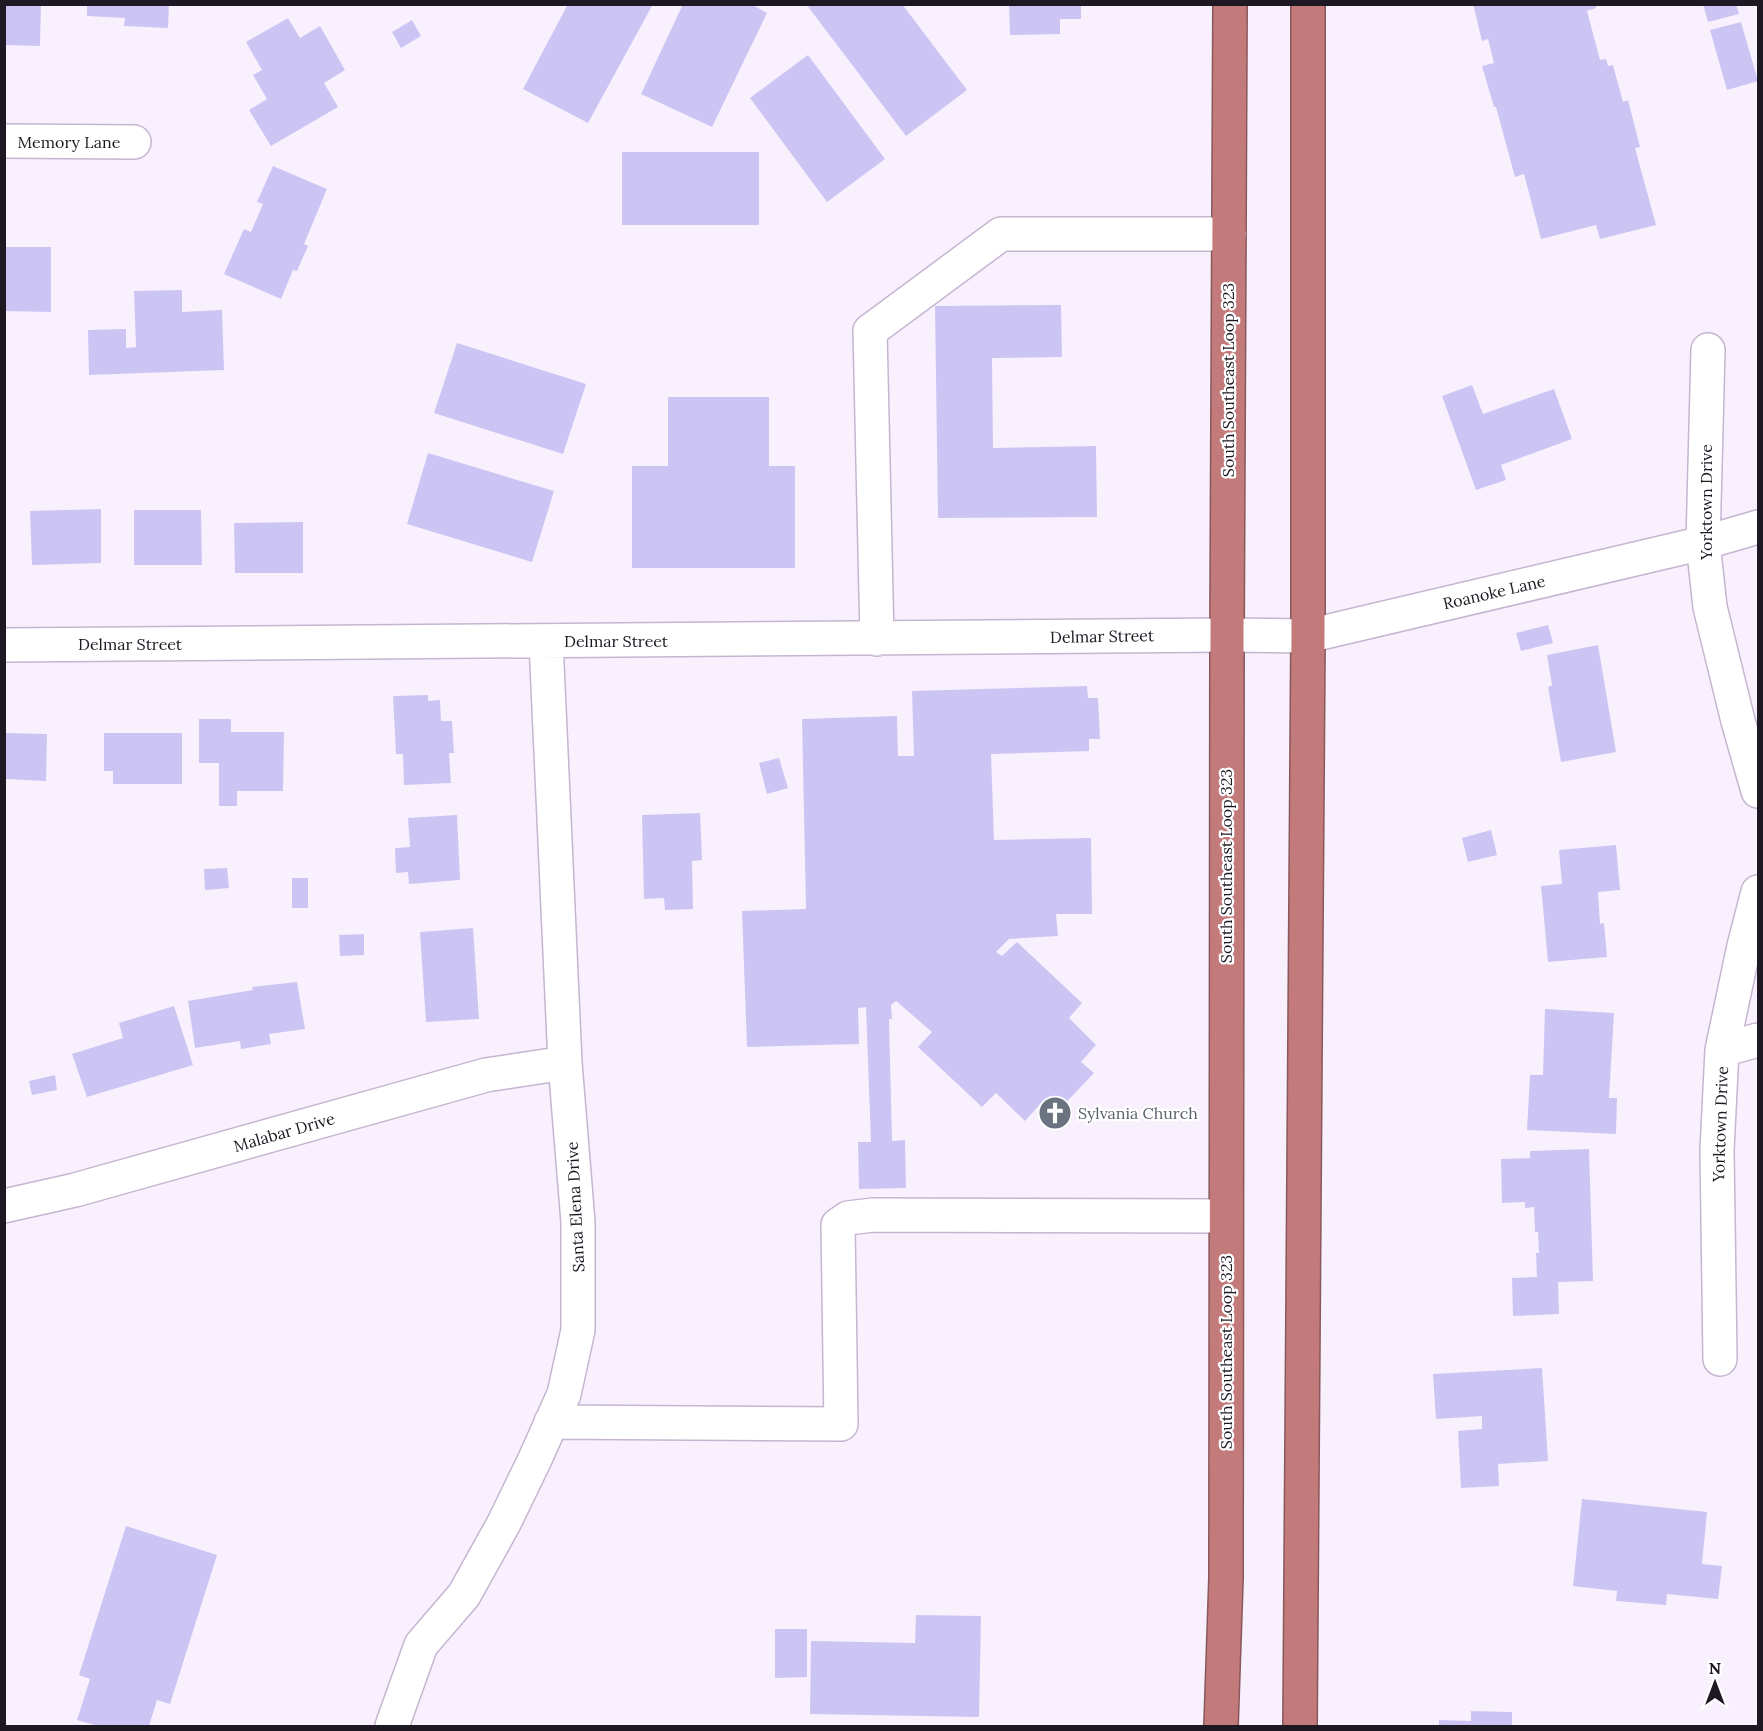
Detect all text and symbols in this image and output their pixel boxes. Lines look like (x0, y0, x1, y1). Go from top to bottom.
street label: Memory Lane (17, 132, 121, 152)
street label: South Southeast Loop 323 (1218, 283, 1238, 477)
street label: Yorktown Drive (1696, 444, 1716, 561)
street label: Roanoke Lane (1441, 570, 1547, 613)
street label: Delmar Street (1050, 625, 1155, 647)
street label: Delmar Street (564, 631, 669, 651)
street label: Delmar Street (78, 634, 183, 654)
street label: South Southeast Loop 323 (1216, 769, 1236, 963)
street label: Yorktown Drive (1708, 1065, 1732, 1183)
church icon: Sylvania Church (1037, 1095, 1073, 1131)
place label: Sylvania Church (1078, 1103, 1198, 1123)
street label: Malabar Drive (231, 1108, 337, 1156)
street label: Santa Elena Drive (562, 1141, 588, 1273)
street label: South Southeast Loop 323 (1216, 1255, 1236, 1449)
north arrow (1685, 1653, 1745, 1713)
text: N (1709, 1658, 1721, 1678)

